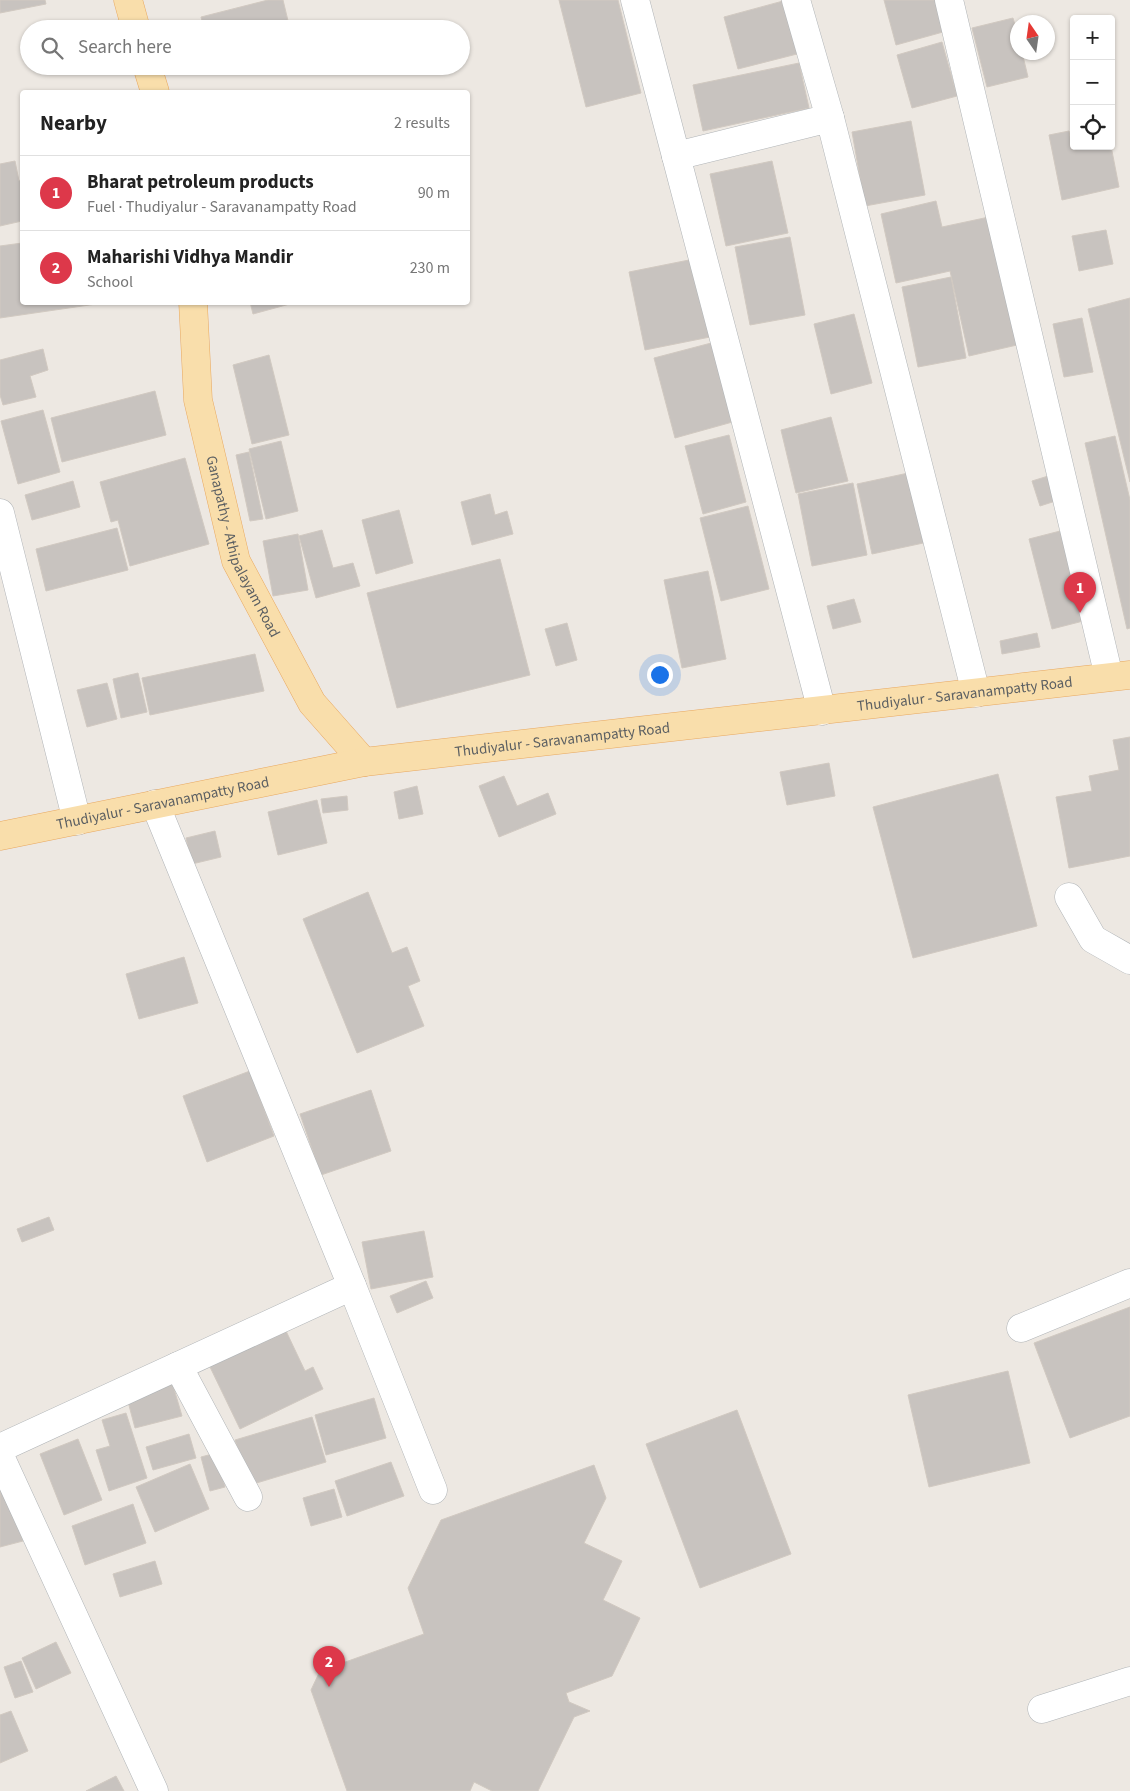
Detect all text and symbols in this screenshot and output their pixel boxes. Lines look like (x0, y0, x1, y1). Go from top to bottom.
north arrow (1010, 15, 1055, 60)
map controls (1070, 15, 1115, 150)
button: + (1070, 15, 1115, 60)
search box (20, 20, 470, 75)
icon: search (38, 34, 66, 62)
text: Search here (78, 34, 172, 61)
button: − (1070, 60, 1115, 105)
button: locate (1070, 105, 1115, 150)
text: Nearby (40, 108, 107, 138)
text: 2 results (394, 112, 450, 134)
text: Bharat petroleum products (87, 169, 314, 196)
text: 1 (52, 182, 60, 204)
text: 90 m (418, 182, 450, 204)
text: Fuel · Thudiyalur - Saravanampatty Road (87, 196, 357, 218)
text: Maharishi Vidhya Mandir (87, 244, 293, 271)
text: 2 (52, 257, 60, 279)
text: 230 m (410, 257, 450, 279)
text: School (87, 271, 133, 293)
street label: Ganapathy - Athipalayam Road (200, 454, 285, 641)
pin: 1 (1064, 572, 1096, 613)
your location (647, 662, 673, 688)
street label: Thudiyalur - Saravanampatty Road (856, 672, 1074, 717)
street label: Thudiyalur - Saravanampatty Road (453, 717, 671, 763)
street label: Thudiyalur - Saravanampatty Road (54, 772, 271, 835)
pin: 2 (313, 1646, 345, 1687)

